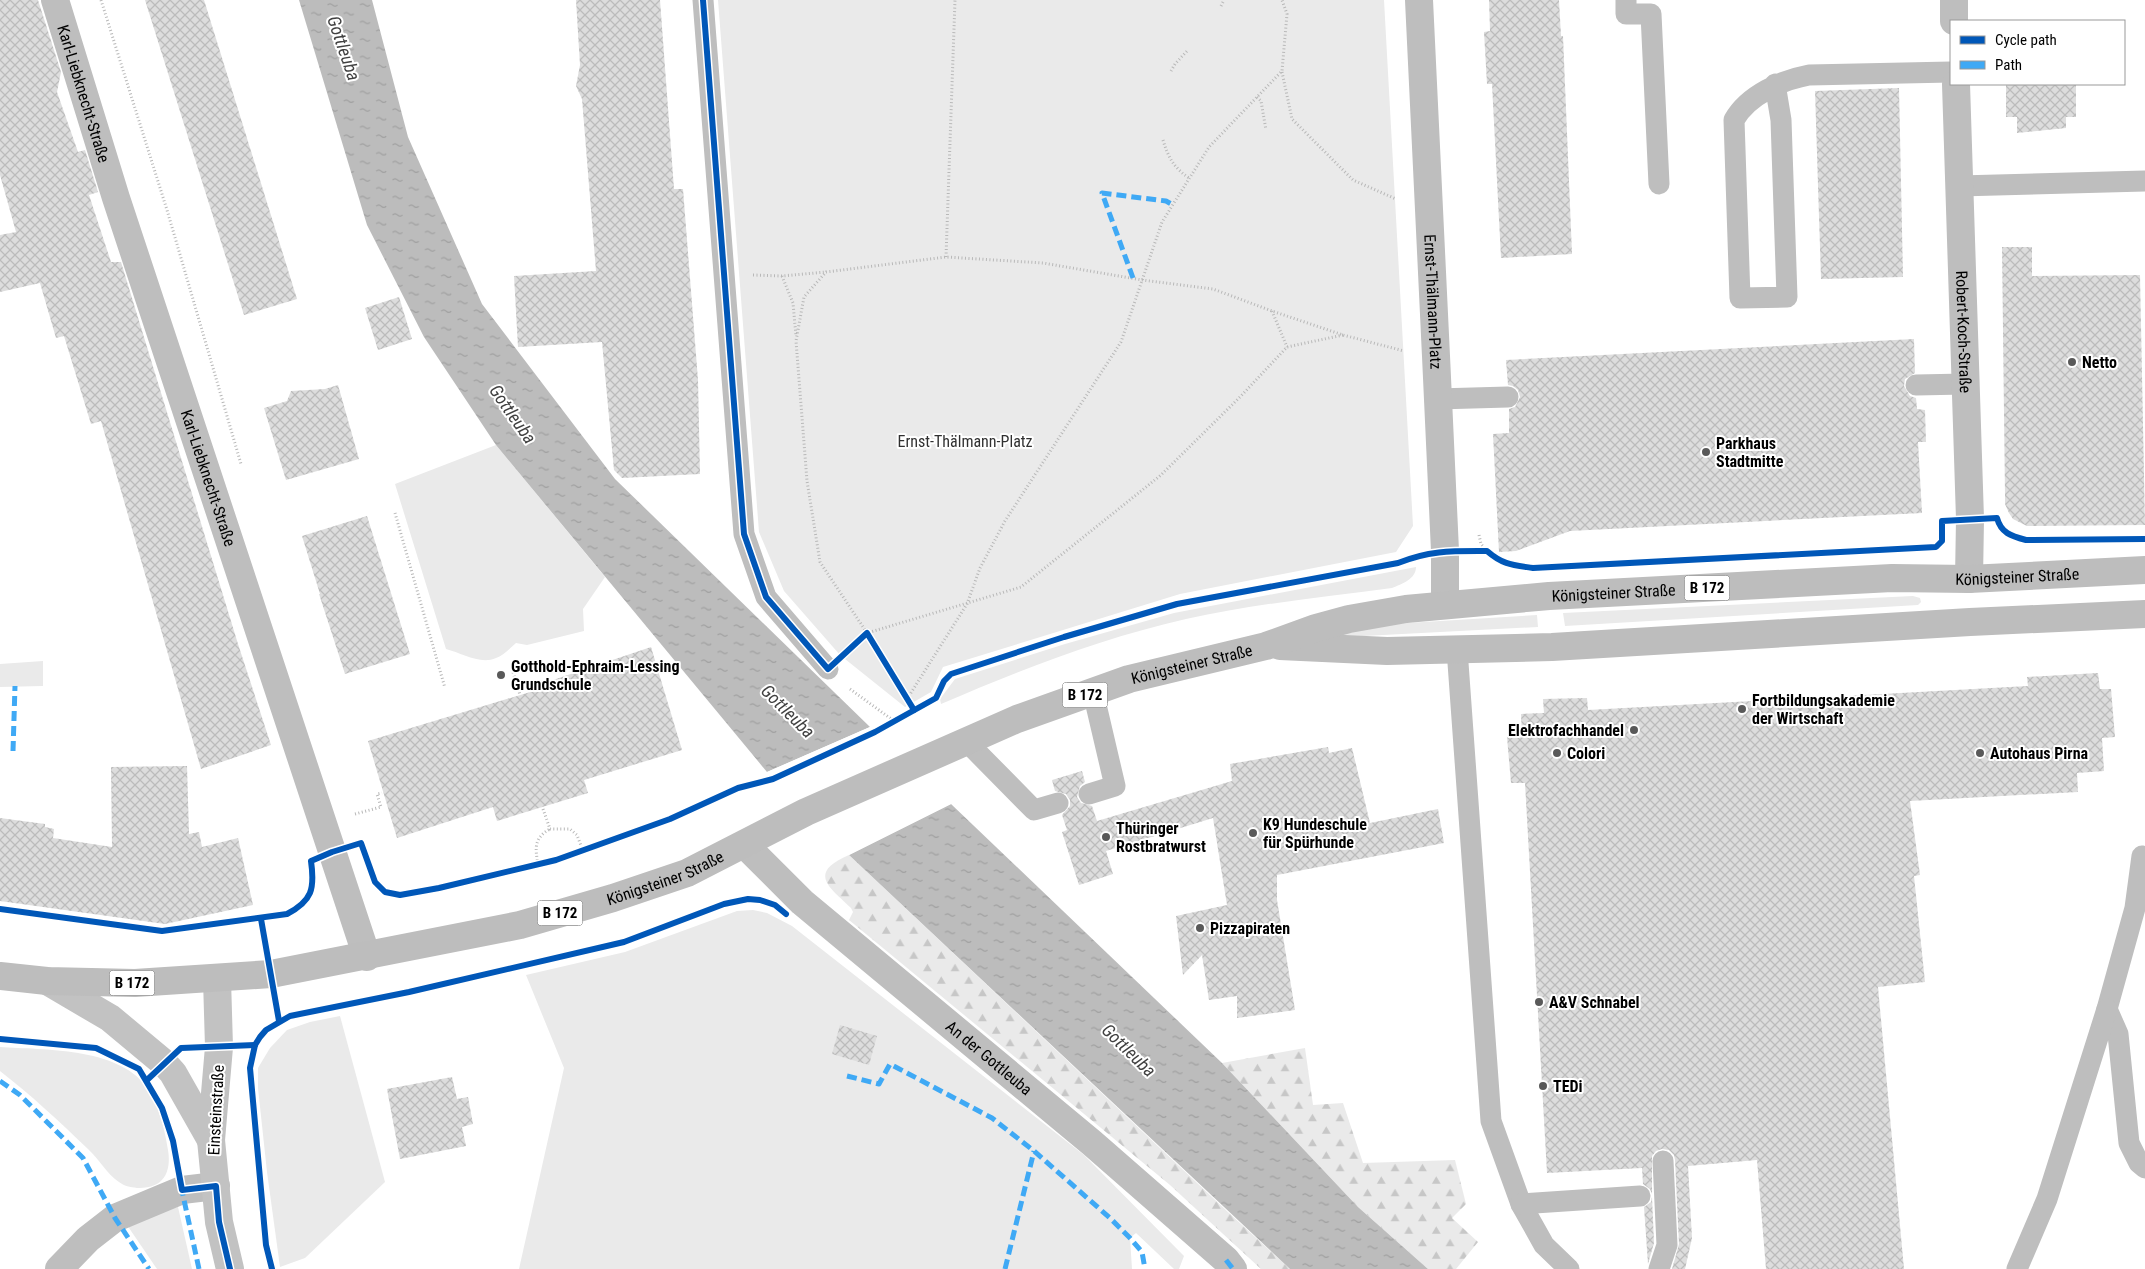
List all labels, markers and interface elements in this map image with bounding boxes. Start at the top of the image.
water label: Gottleuba [323,13,365,83]
legend [1950,20,2125,85]
street label: Karl-Liebknecht-Straße [54,23,114,165]
text: Cycle path [1995,31,2057,49]
text: Path [1995,56,2022,74]
street label: Ernst-Thälmann-Platz [1421,234,1446,370]
street label: Robert-Koch-Straße [1953,270,1975,393]
place label: Netto [2082,353,2117,372]
marker: Netto [2066,356,2078,368]
water label: Gottleuba [485,381,541,447]
street label: Karl-Liebknecht-Straße [177,407,240,549]
park label: Ernst-Thälmann-Platz [897,432,1033,451]
place label: Parkhaus Stadtmitte [1716,434,1784,471]
marker: Parkhaus Stadtmitte [1700,446,1712,458]
street label: Königsteiner Straße [1955,564,2080,589]
road number: B 172 [1684,576,1730,600]
street label: Königsteiner Straße [1551,580,1676,605]
street label: Königsteiner Straße [1129,640,1254,688]
place label: Gotthold-Ephraim-Lessing Grundschule [511,657,679,694]
marker: Gotthold-Ephraim-Lessing Grundschule [495,669,507,681]
water label: Gottleuba [757,680,819,742]
road number: B 172 [1062,682,1108,708]
place label: Fortbildungsakademie der Wirtschaft [1752,691,1895,728]
marker: Fortbildungsakademie der Wirtschaft [1736,703,1748,715]
place label: Elektrofachhandel [1508,721,1624,740]
marker: Elektrofachhandel [1628,724,1640,736]
place label: Colori [1567,744,1605,763]
place label: Autohaus Pirna [1990,744,2089,763]
marker: Colori [1551,747,1563,759]
marker: Autohaus Pirna [1974,747,1986,759]
place label: K9 Hundeschule für Spürhunde [1263,815,1367,852]
place label: Thüringer Rostbratwurst [1116,819,1206,856]
marker: K9 Hundeschule für Spürhunde [1247,827,1259,839]
marker: Thüringer Rostbratwurst [1100,831,1112,843]
street label: Königsteiner Straße [604,846,727,909]
road number: B 172 [538,900,582,926]
place label: Pizzapiraten [1210,919,1290,938]
marker: Pizzapiraten [1194,922,1206,934]
road number: B 172 [110,970,154,996]
place label: A&V Schnabel [1549,993,1640,1012]
marker: A&V Schnabel [1533,996,1545,1008]
street label: An der Gottleuba [942,1016,1036,1099]
water label: Gottleuba [1098,1019,1160,1081]
street label: Einsteinstraße [204,1064,228,1156]
place label: TEDi [1553,1077,1583,1096]
marker: TEDi [1537,1080,1549,1092]

